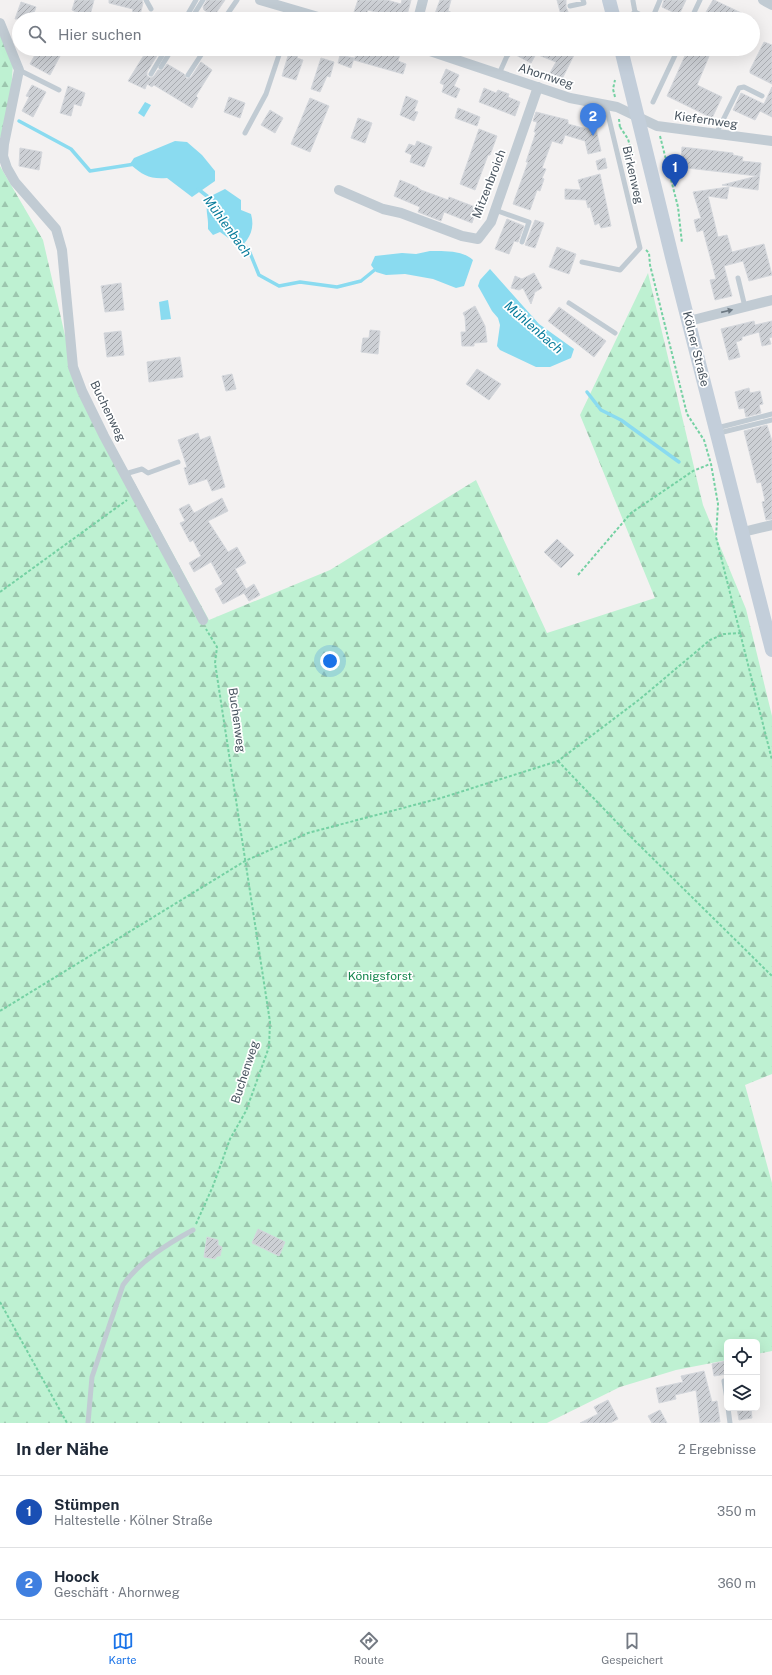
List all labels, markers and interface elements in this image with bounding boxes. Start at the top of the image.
search box [12,12,760,56]
icon: search [26,23,48,45]
text: Hier suchen [58,26,141,43]
street label: Ahornweg [517,61,575,91]
pin: 2 [580,103,606,136]
street label: Kiefernweg [673,109,739,131]
street label: Birkenweg [620,145,646,205]
street label: Mitzenbroich [469,148,509,220]
pin: 1 [662,154,688,187]
water label: Mühlenbach [200,193,255,260]
water label: Mühlenbach [502,298,566,357]
one-way arrow [721,308,733,314]
street label: Kölner Straße [680,310,712,388]
street label: Buchenweg [87,379,129,443]
your location [320,651,340,671]
street label: Buchenweg [226,687,248,753]
park label: Königsforst [348,969,413,983]
street label: Buchenweg [228,1039,262,1105]
map controls [724,1339,760,1411]
button: locate [724,1339,760,1375]
button: layers [724,1375,760,1411]
text: In der Nähe [16,1439,109,1459]
text: 2 Ergebnisse [678,1442,756,1457]
text: Stümpen [54,1496,119,1513]
text: 1 [26,1504,32,1519]
text: 350 m [717,1504,756,1519]
text: Haltestelle · Kölner Straße [54,1513,213,1528]
text: Hoock [54,1568,99,1585]
text: 2 [25,1576,33,1591]
text: 360 m [718,1576,756,1591]
text: Geschäft · Ahornweg [54,1585,180,1600]
tab: Karte [109,1630,137,1666]
tab: Route [354,1630,384,1666]
tab: Gespeichert [601,1630,663,1666]

